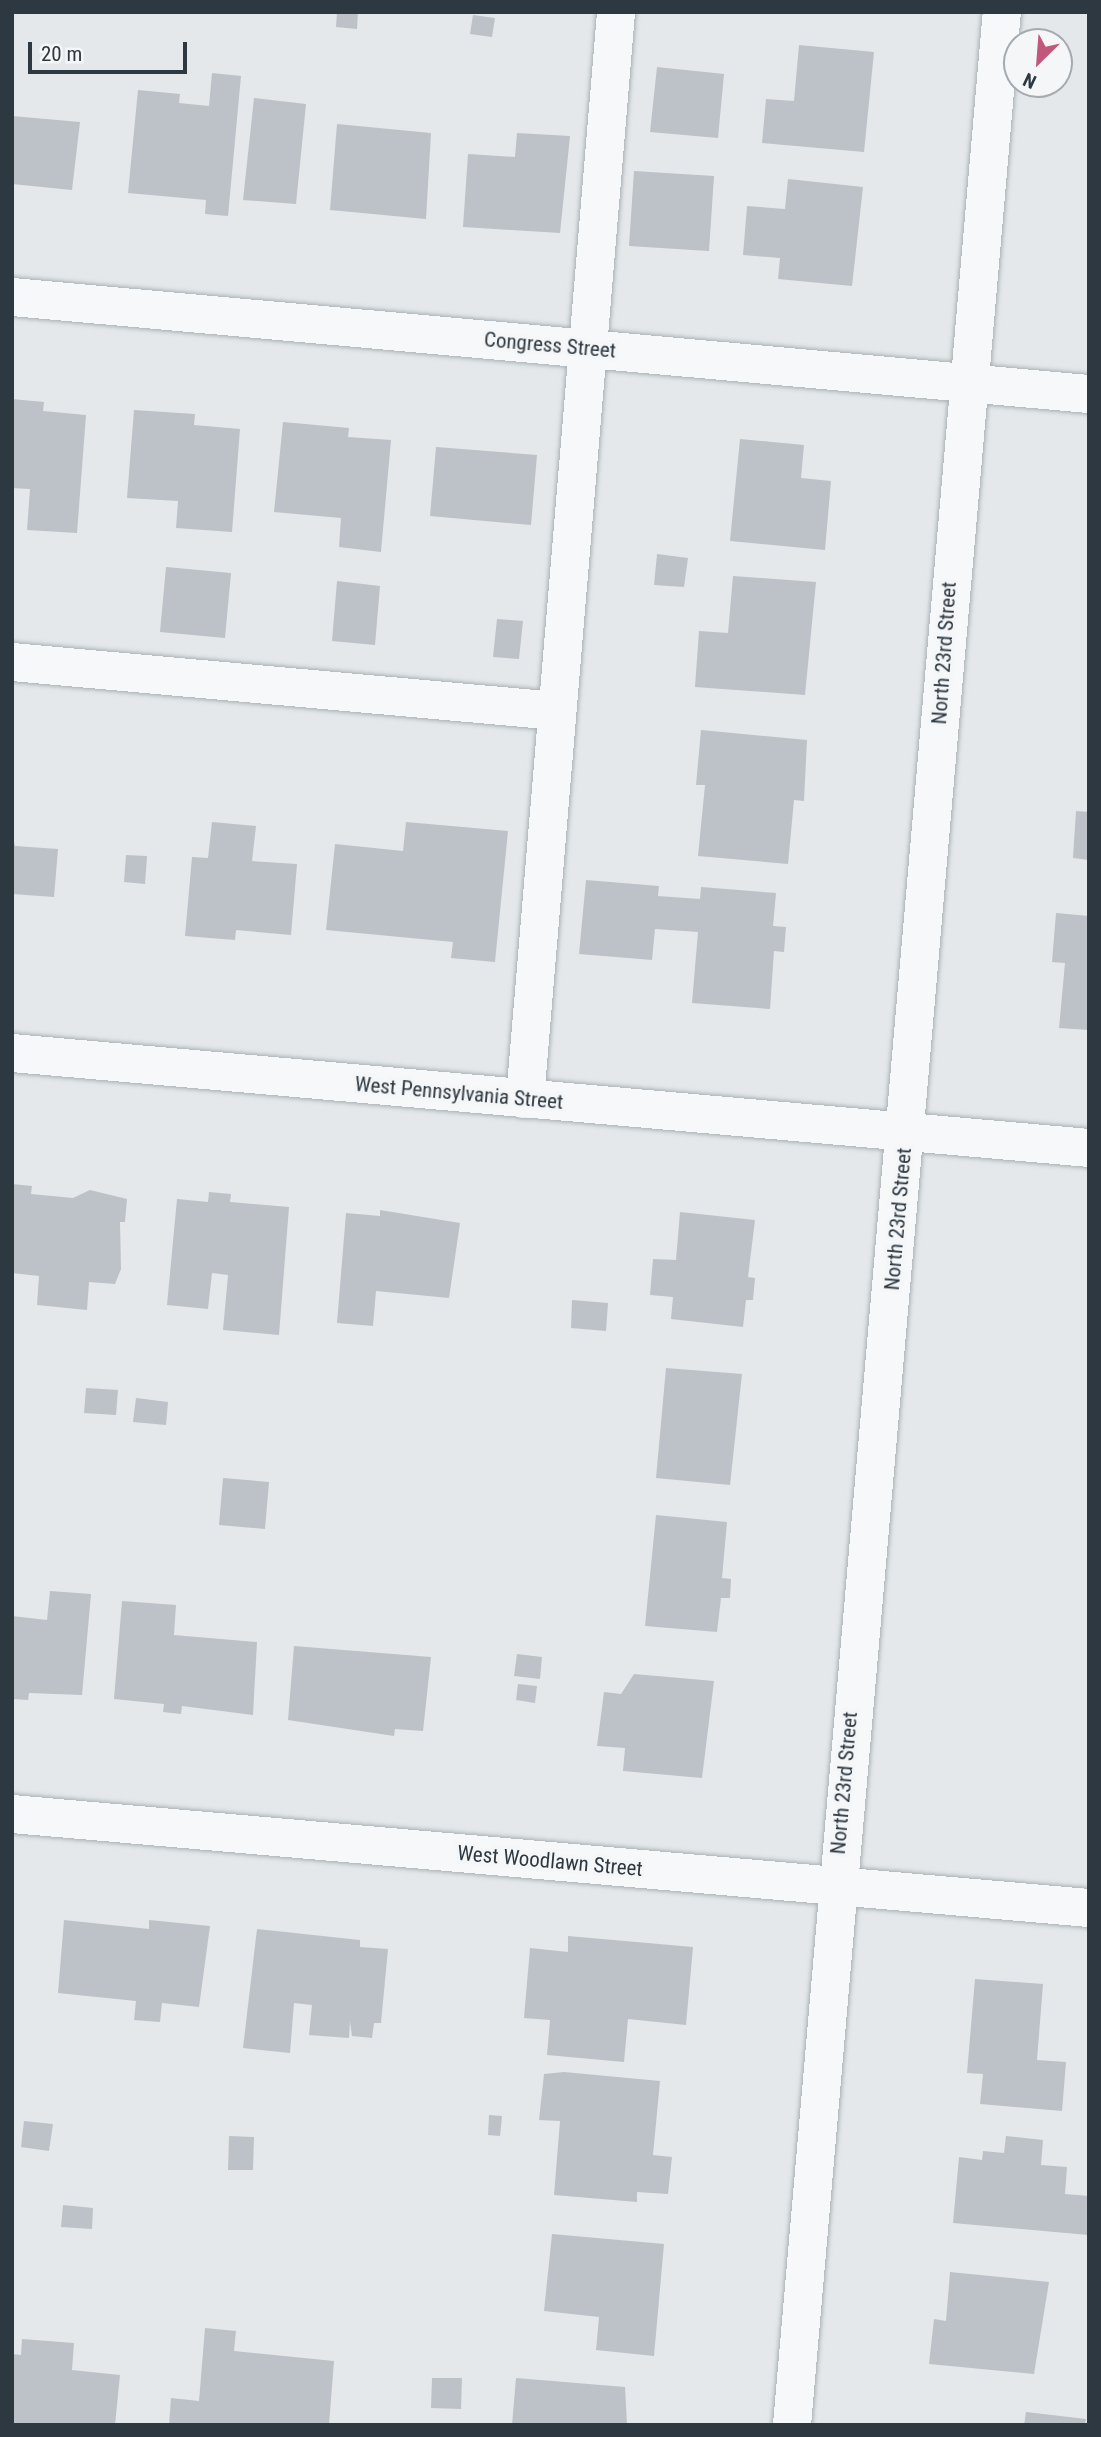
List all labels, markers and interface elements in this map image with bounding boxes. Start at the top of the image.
scale bar [32,28,191,72]
north arrow [1003,28,1073,98]
text: 20 m [41,42,82,66]
text: N [1020,68,1040,94]
street label: Congress Street [483,327,617,363]
street label: North 23rd Street [926,581,962,725]
street label: West Pennsylvania Street [354,1071,564,1115]
street label: North 23rd Street [879,1147,917,1291]
street label: North 23rd Street [825,1711,863,1855]
street label: West Woodlawn Street [456,1840,644,1882]

